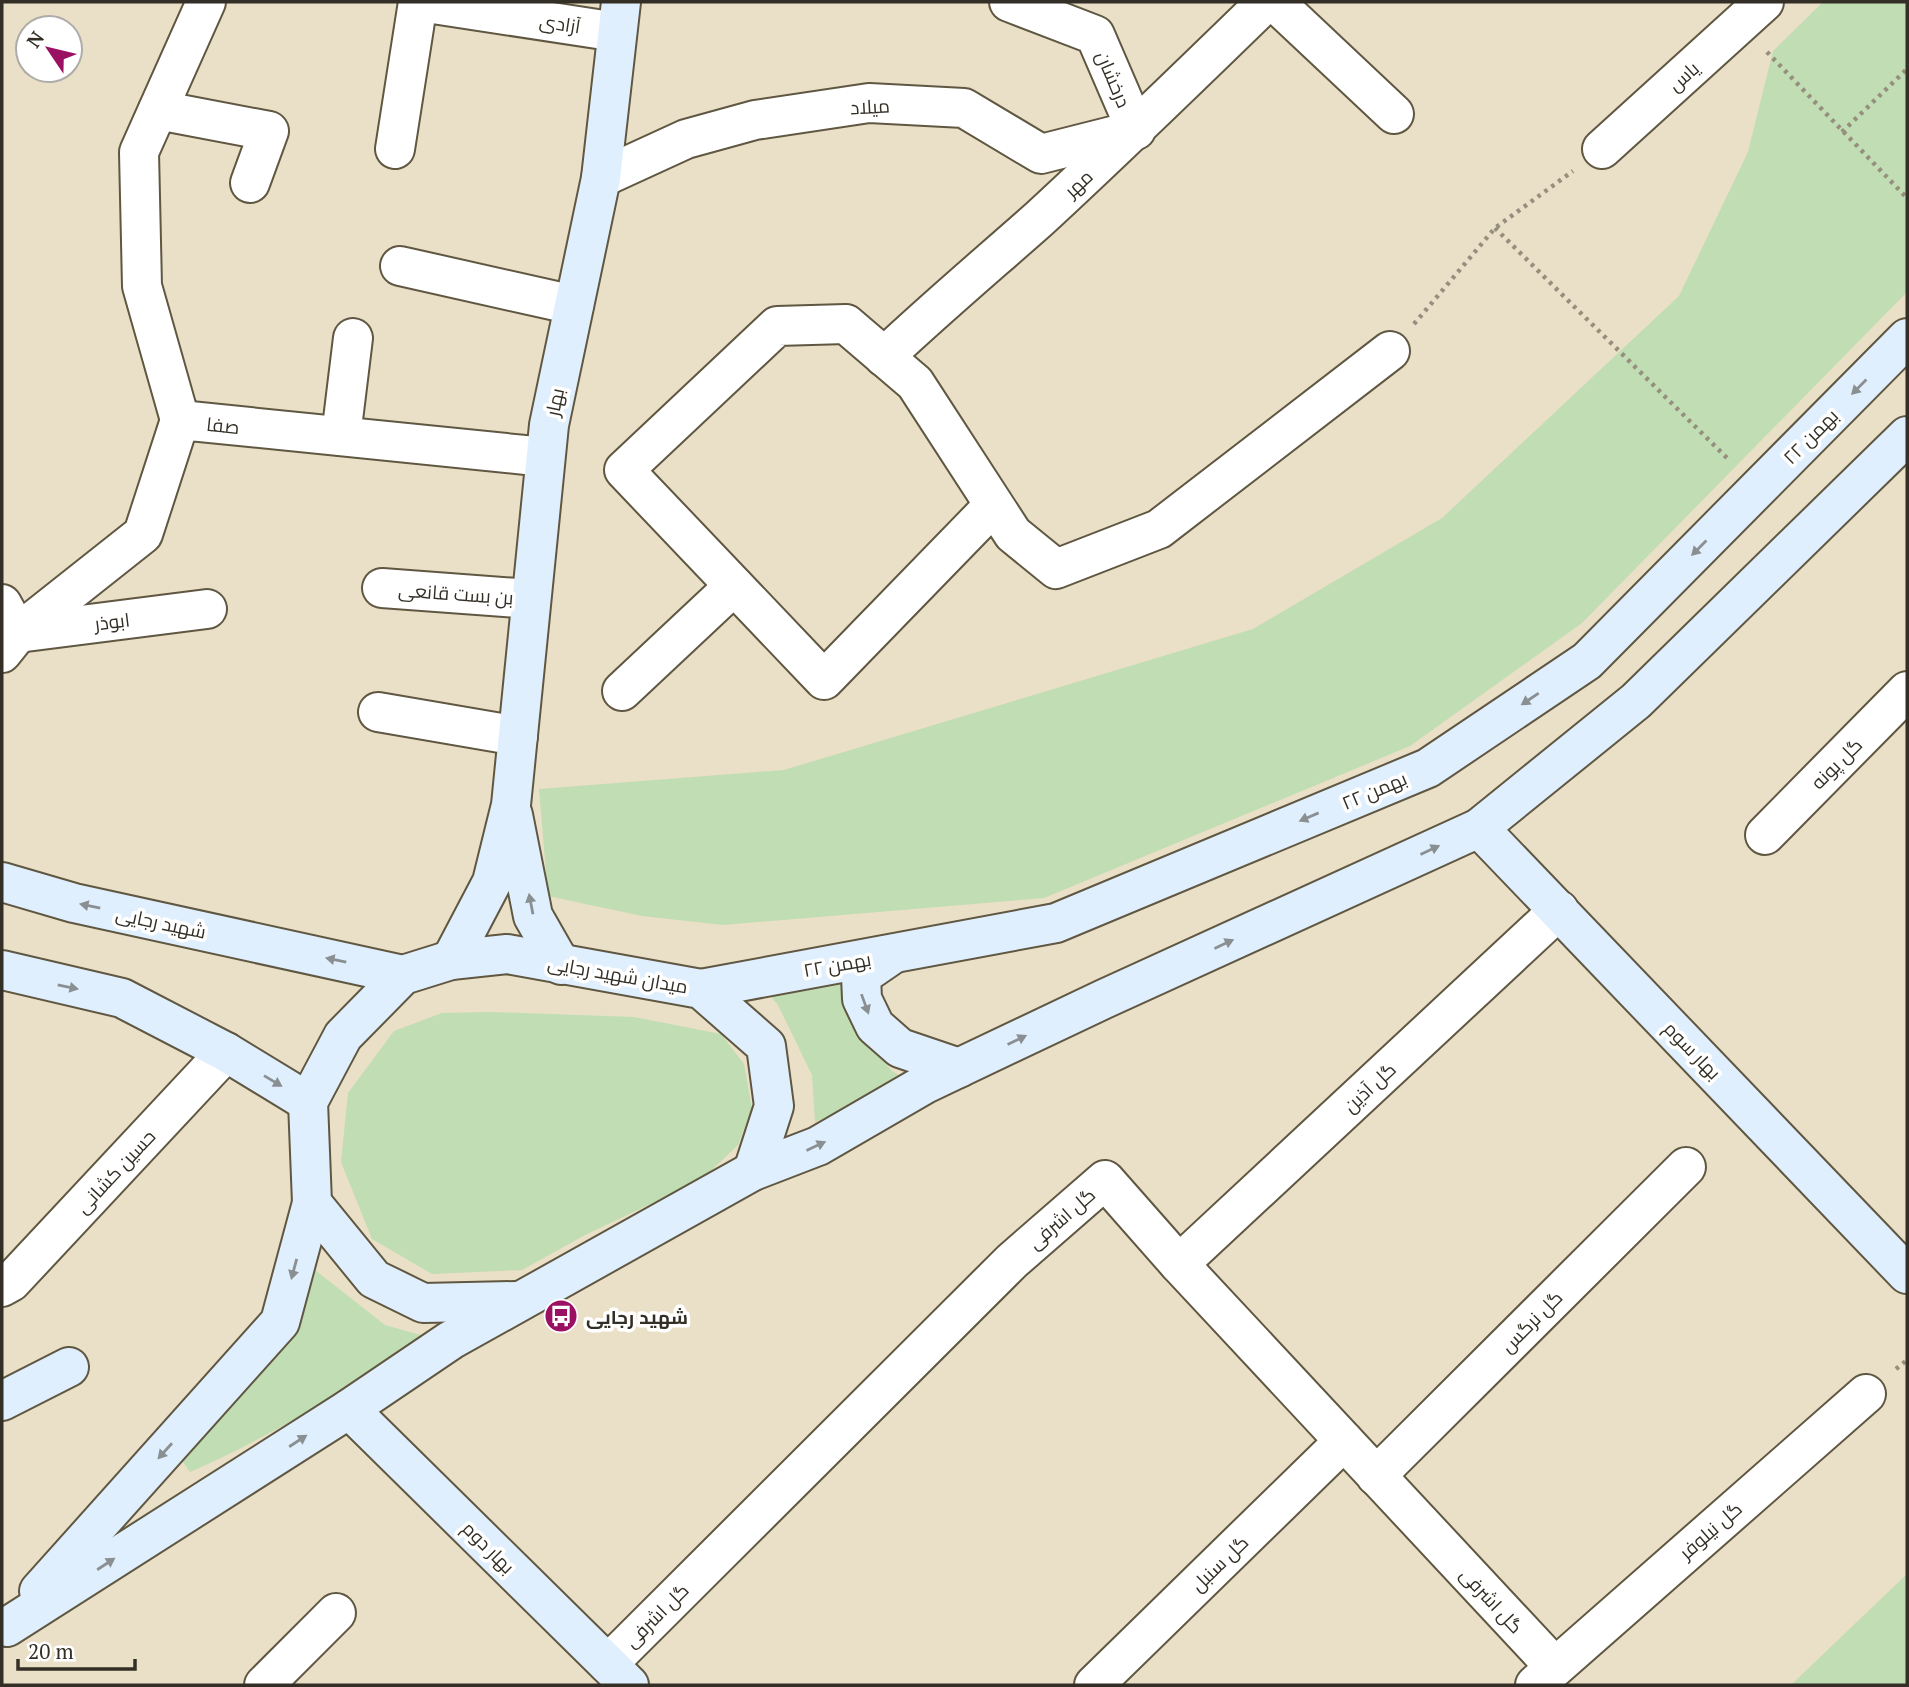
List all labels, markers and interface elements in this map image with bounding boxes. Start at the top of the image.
street label: آزادی [538,7,582,39]
north arrow [14,14,84,84]
text: N [20,25,49,52]
street label: درخشان [1091,47,1137,111]
street label: یاس [1662,55,1704,97]
street label: میلاد [850,92,890,120]
street label: مهر [1058,163,1098,203]
one-way arrow [1851,378,1868,395]
street label: بهار [539,386,569,419]
street label: ۲۲ بهمن [1777,403,1843,469]
street label: صفا [205,411,241,439]
one-way arrow [1691,540,1708,556]
street label: بن بست قانعی [397,576,515,610]
street label: ابوذر [92,606,131,636]
one-way arrow [1521,692,1539,706]
street label: گل پونه [1805,732,1868,795]
street label: ۲۲ بهمن [1338,765,1410,815]
one-way arrow [1298,812,1319,823]
one-way arrow [1420,844,1441,855]
one-way arrow [525,893,536,915]
one-way arrow [79,900,101,911]
street label: شهید رجایی [114,900,208,944]
one-way arrow [1213,938,1234,949]
street label: ۲۲ بهمن [801,946,873,982]
street label: میدان شهید رجایی [546,949,690,999]
one-way arrow [325,954,347,965]
one-way arrow [57,981,79,992]
one-way arrow [860,994,871,1015]
street label: بهار سوم [1658,1016,1727,1086]
one-way arrow [1007,1035,1027,1046]
street label: گل آذین [1337,1056,1401,1118]
one-way arrow [263,1074,283,1087]
street label: حسین کشانی [70,1124,160,1218]
one-way arrow [806,1140,826,1152]
street label: گل اشرفی [1022,1182,1100,1254]
one-way arrow [289,1259,299,1280]
street label: گل نرگس [1495,1285,1567,1357]
bus stop icon: شهید رجایی [542,1297,580,1335]
place label: شهید رجایی [586,1304,688,1329]
one-way arrow [288,1435,307,1448]
one-way arrow [157,1442,173,1460]
street label: گل نیلوفر [1673,1496,1747,1565]
street label: بهار دوم [456,1515,521,1580]
street label: گل سنبل [1185,1529,1253,1597]
one-way arrow [96,1557,115,1570]
street label: گل اشرفی [1455,1562,1529,1638]
street label: گل اشرفی [618,1577,694,1653]
scale bar [18,1628,135,1672]
text: 20 m [28,1637,74,1665]

